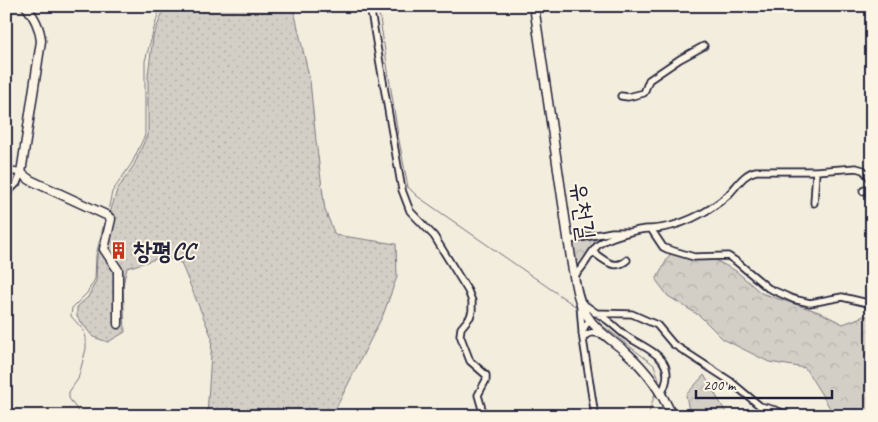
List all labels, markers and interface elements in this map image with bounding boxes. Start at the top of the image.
street label: 유천길 [564,180,602,242]
place label: 창평CC [133,236,198,266]
building icon: 창평CC [109,241,129,261]
scale bar [696,367,832,399]
text: 200 m [703,376,737,395]

